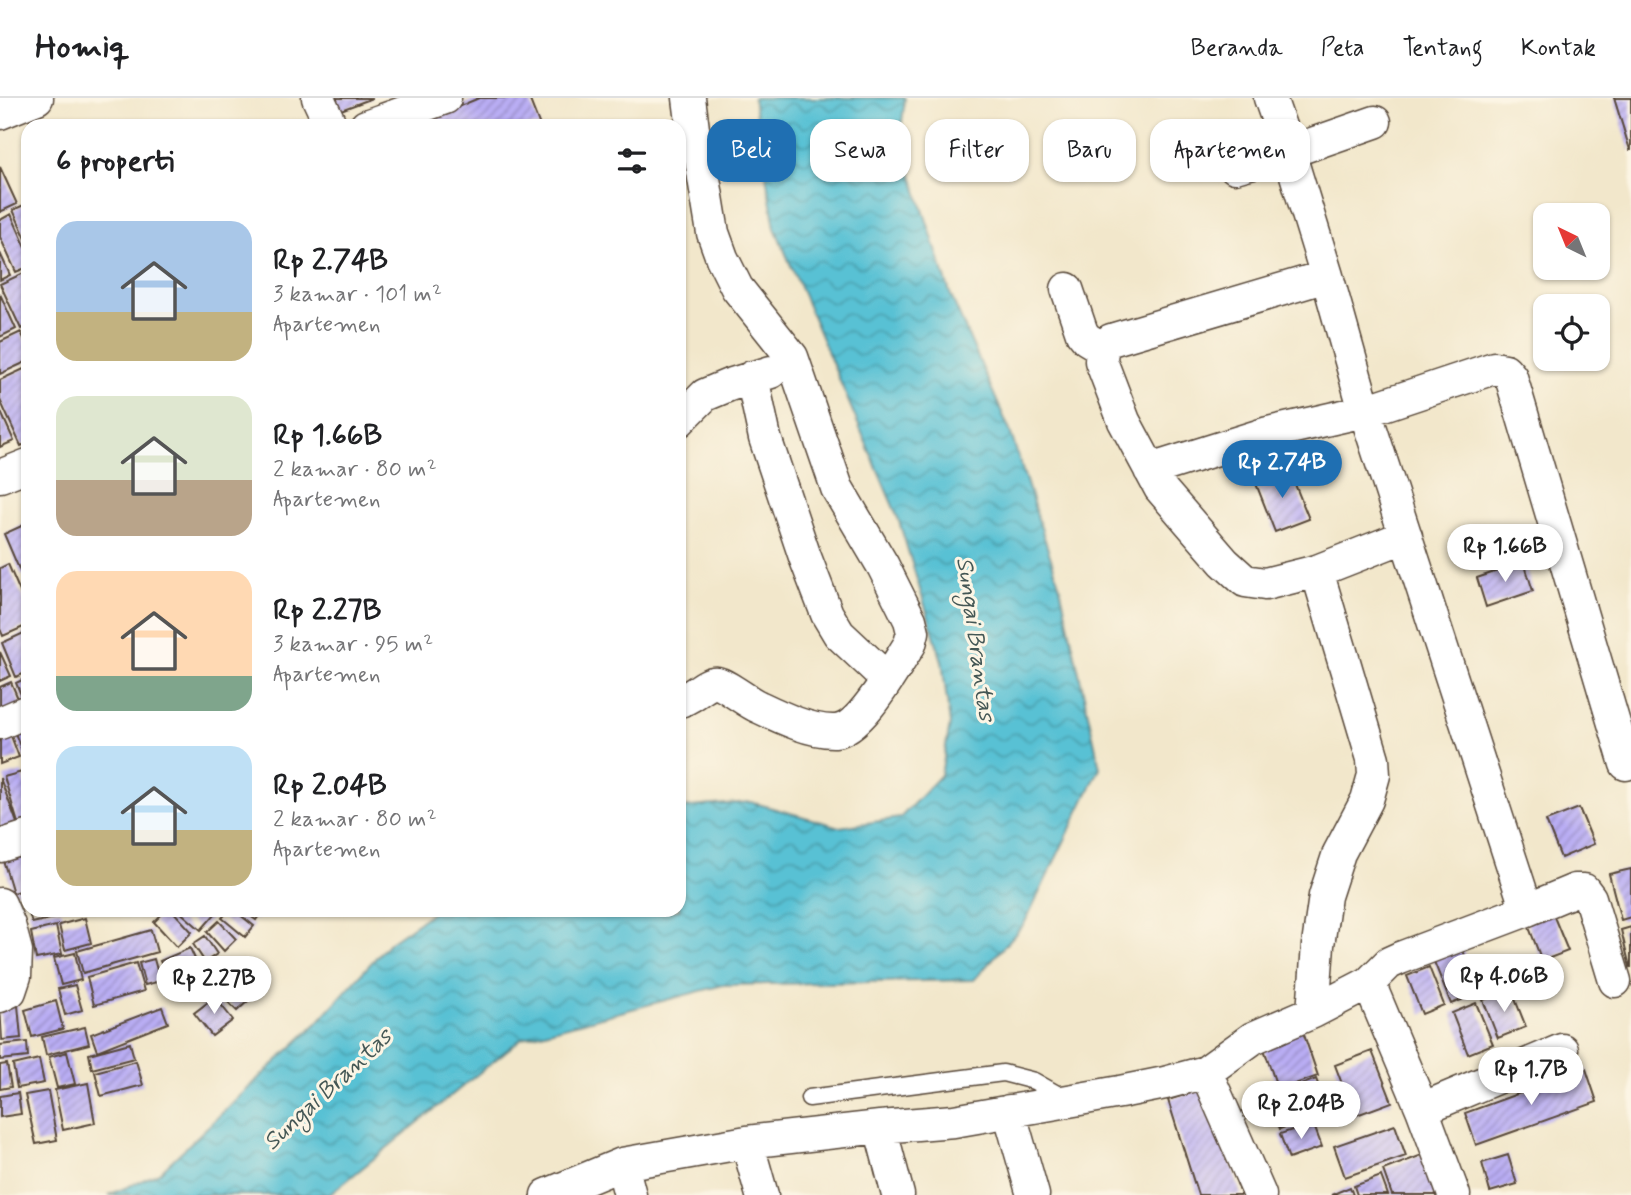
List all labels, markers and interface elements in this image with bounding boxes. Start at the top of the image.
text: Homiq [35,26,130,70]
text: Beranda [1191,33,1283,64]
text: Peta [1321,33,1364,64]
text: Tentang [1402,33,1483,64]
text: Kontak [1521,33,1596,64]
chip: Beli [707,119,796,182]
chip: Sewa [810,119,911,182]
chip: Filter [925,119,1029,182]
chip: Baru [1043,119,1136,182]
chip: Apartemen [1150,119,1310,182]
text: 6 properti [56,142,174,181]
icon: filters [613,142,651,180]
north arrow [1533,203,1610,280]
map controls [1533,203,1610,371]
text: Rp 2.74B [273,241,388,280]
icon: home [112,249,196,333]
text: 3 kamar · 101 m² [273,280,442,310]
button: locate [1533,294,1610,371]
text: Apartemen [273,310,381,340]
text: Rp 1.66B [273,416,382,455]
icon: home [112,424,196,508]
pin: Rp 2.74B [1210,440,1354,500]
text: Rp 2.74B [1238,448,1326,478]
text: 2 kamar · 80 m² [273,455,437,485]
text: Apartemen [273,485,381,515]
pin: Rp 1.66B [1433,524,1577,584]
text: Rp 1.66B [1463,532,1547,562]
water label: Sungai Brantas [946,555,1002,725]
text: Rp 2.27B [273,591,381,630]
icon: home [112,599,196,683]
text: 3 kamar · 95 m² [273,630,433,660]
text: Apartemen [273,660,381,690]
text: Rp 2.04B [273,766,387,805]
icon: home [112,774,196,858]
text: 2 kamar · 80 m² [273,805,437,835]
text: Apartemen [273,835,381,865]
pin: Rp 4.06B [1432,954,1576,1014]
pin: Rp 2.27B [142,956,286,1016]
text: Rp 4.06B [1460,962,1548,992]
text: Rp 2.27B [172,964,256,994]
water label: Sungai Brantas [257,1021,402,1159]
pin: Rp 1.7B [1466,1048,1596,1107]
text: Rp 1.7B [1494,1055,1568,1085]
pin: Rp 2.04B [1229,1082,1373,1141]
text: Rp 2.04B [1257,1089,1345,1119]

